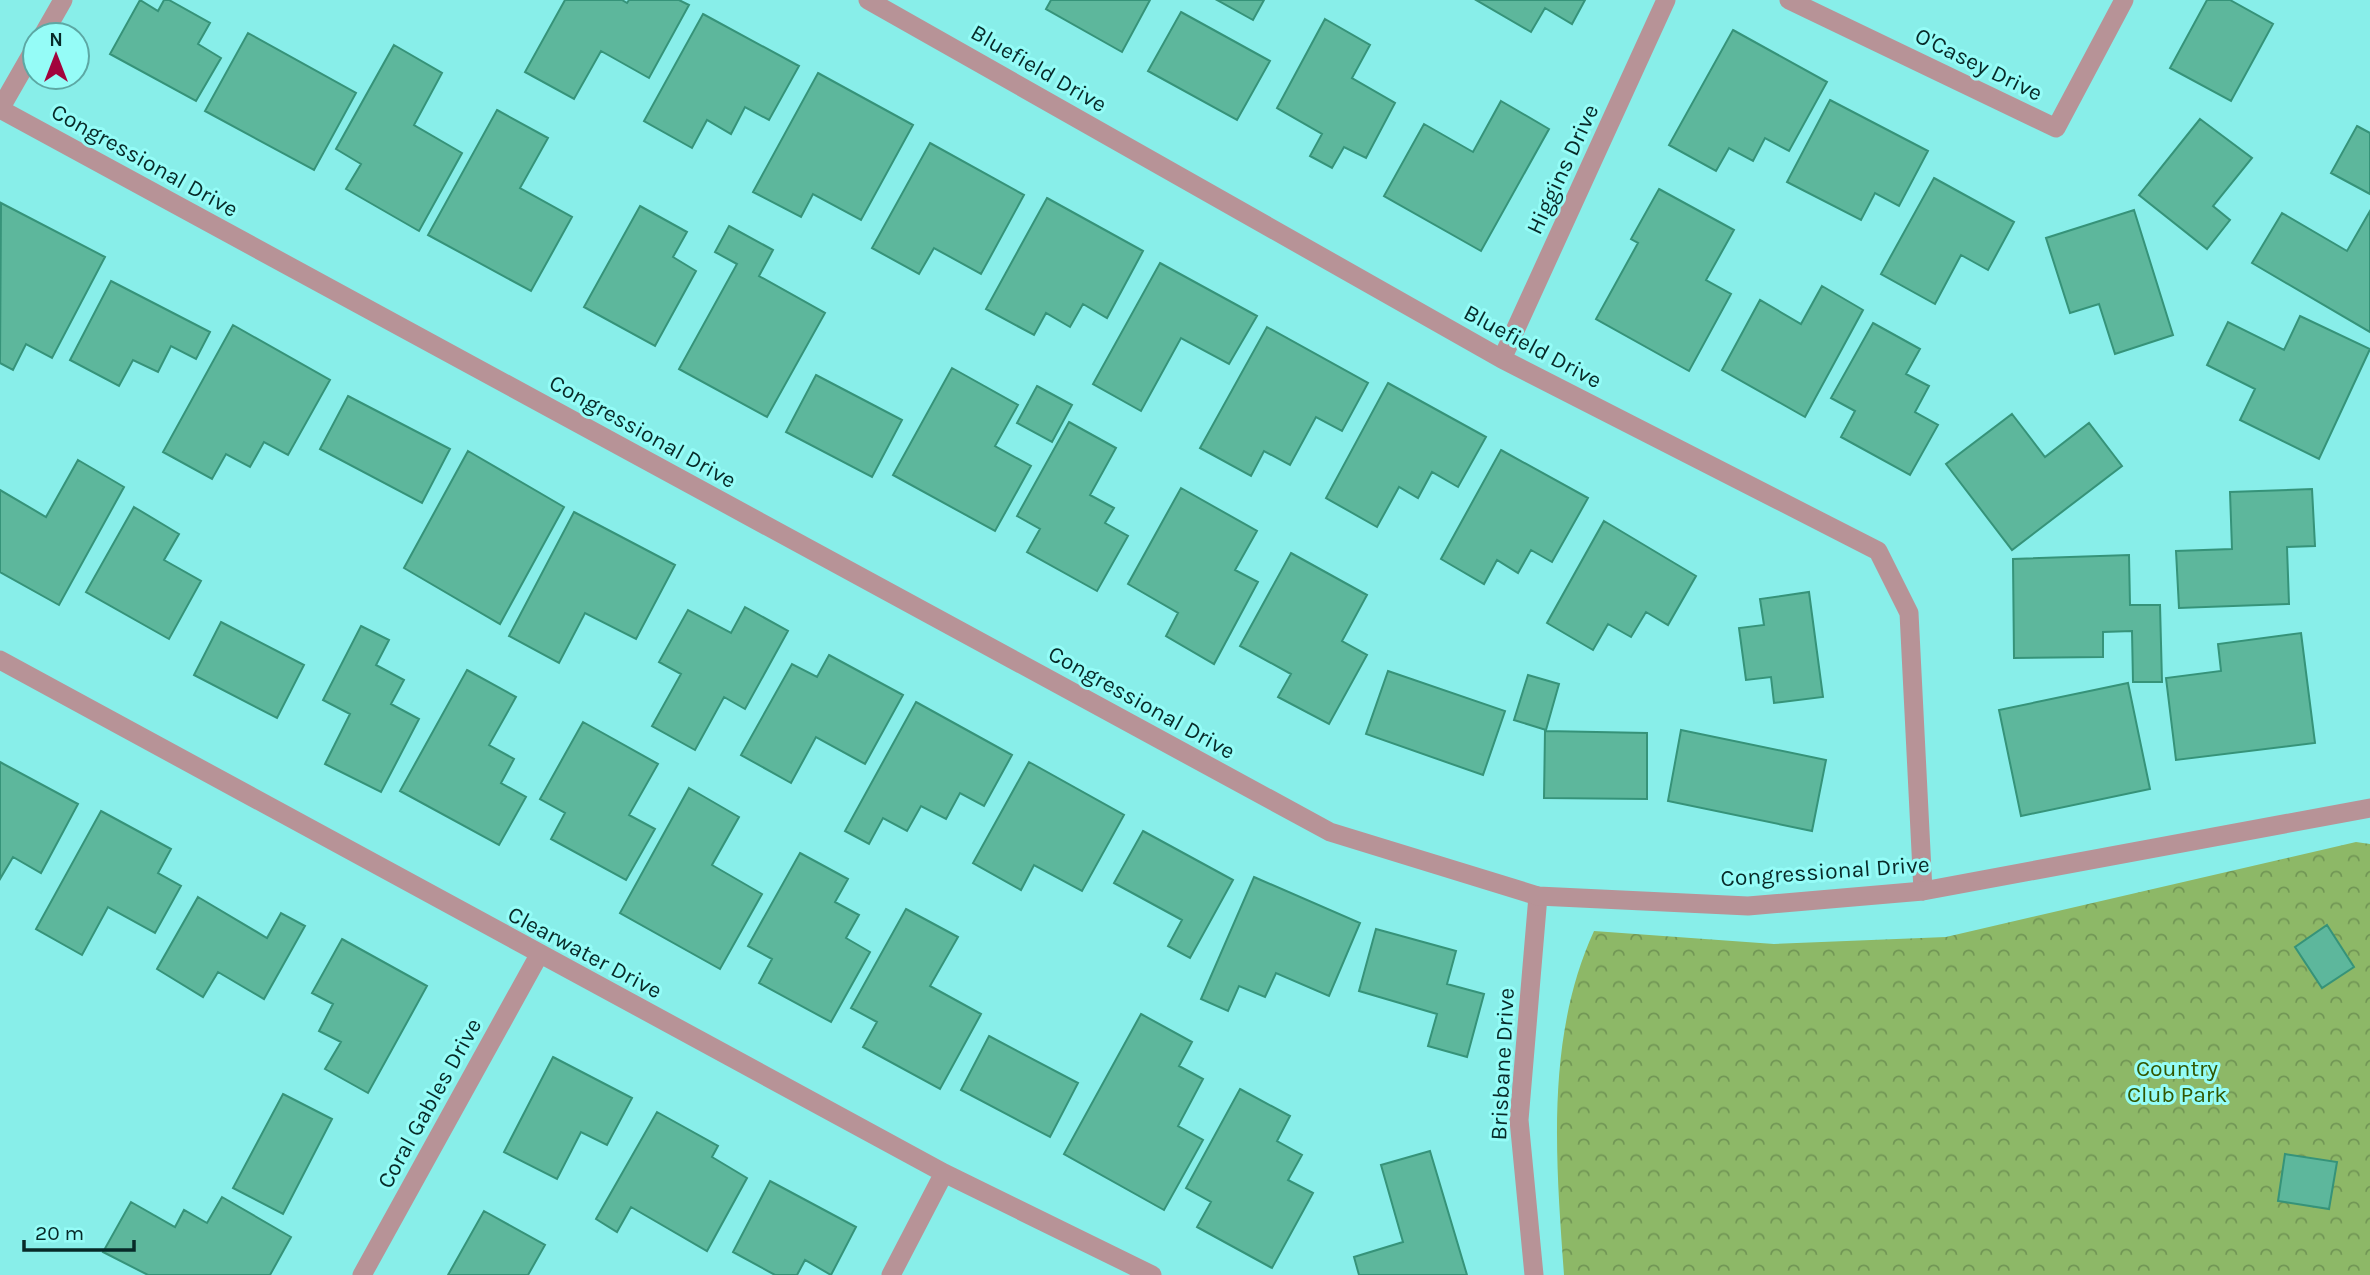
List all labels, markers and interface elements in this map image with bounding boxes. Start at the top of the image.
street label: Bluefield Drive [966,19,1111,118]
north arrow [21,21,91,91]
street label: O'Casey Drive [1911,22,2047,107]
text: N [49,29,63,51]
street label: Congressional Drive [47,98,243,223]
street label: Higgins Drive [1521,100,1604,238]
street label: Bluefield Drive [1459,299,1606,394]
street label: Congressional Drive [545,369,741,494]
street label: Congressional Drive [1044,640,1240,765]
street label: Congressional Drive [1720,851,1930,892]
street label: Clearwater Drive [503,900,666,1004]
street label: Brisbane Drive [1485,987,1520,1141]
street label: Coral Gables Drive [372,1014,487,1193]
park label: Country Club Park [2127,1055,2227,1108]
scale bar [24,1208,135,1252]
text: 20 m [35,1221,84,1245]

